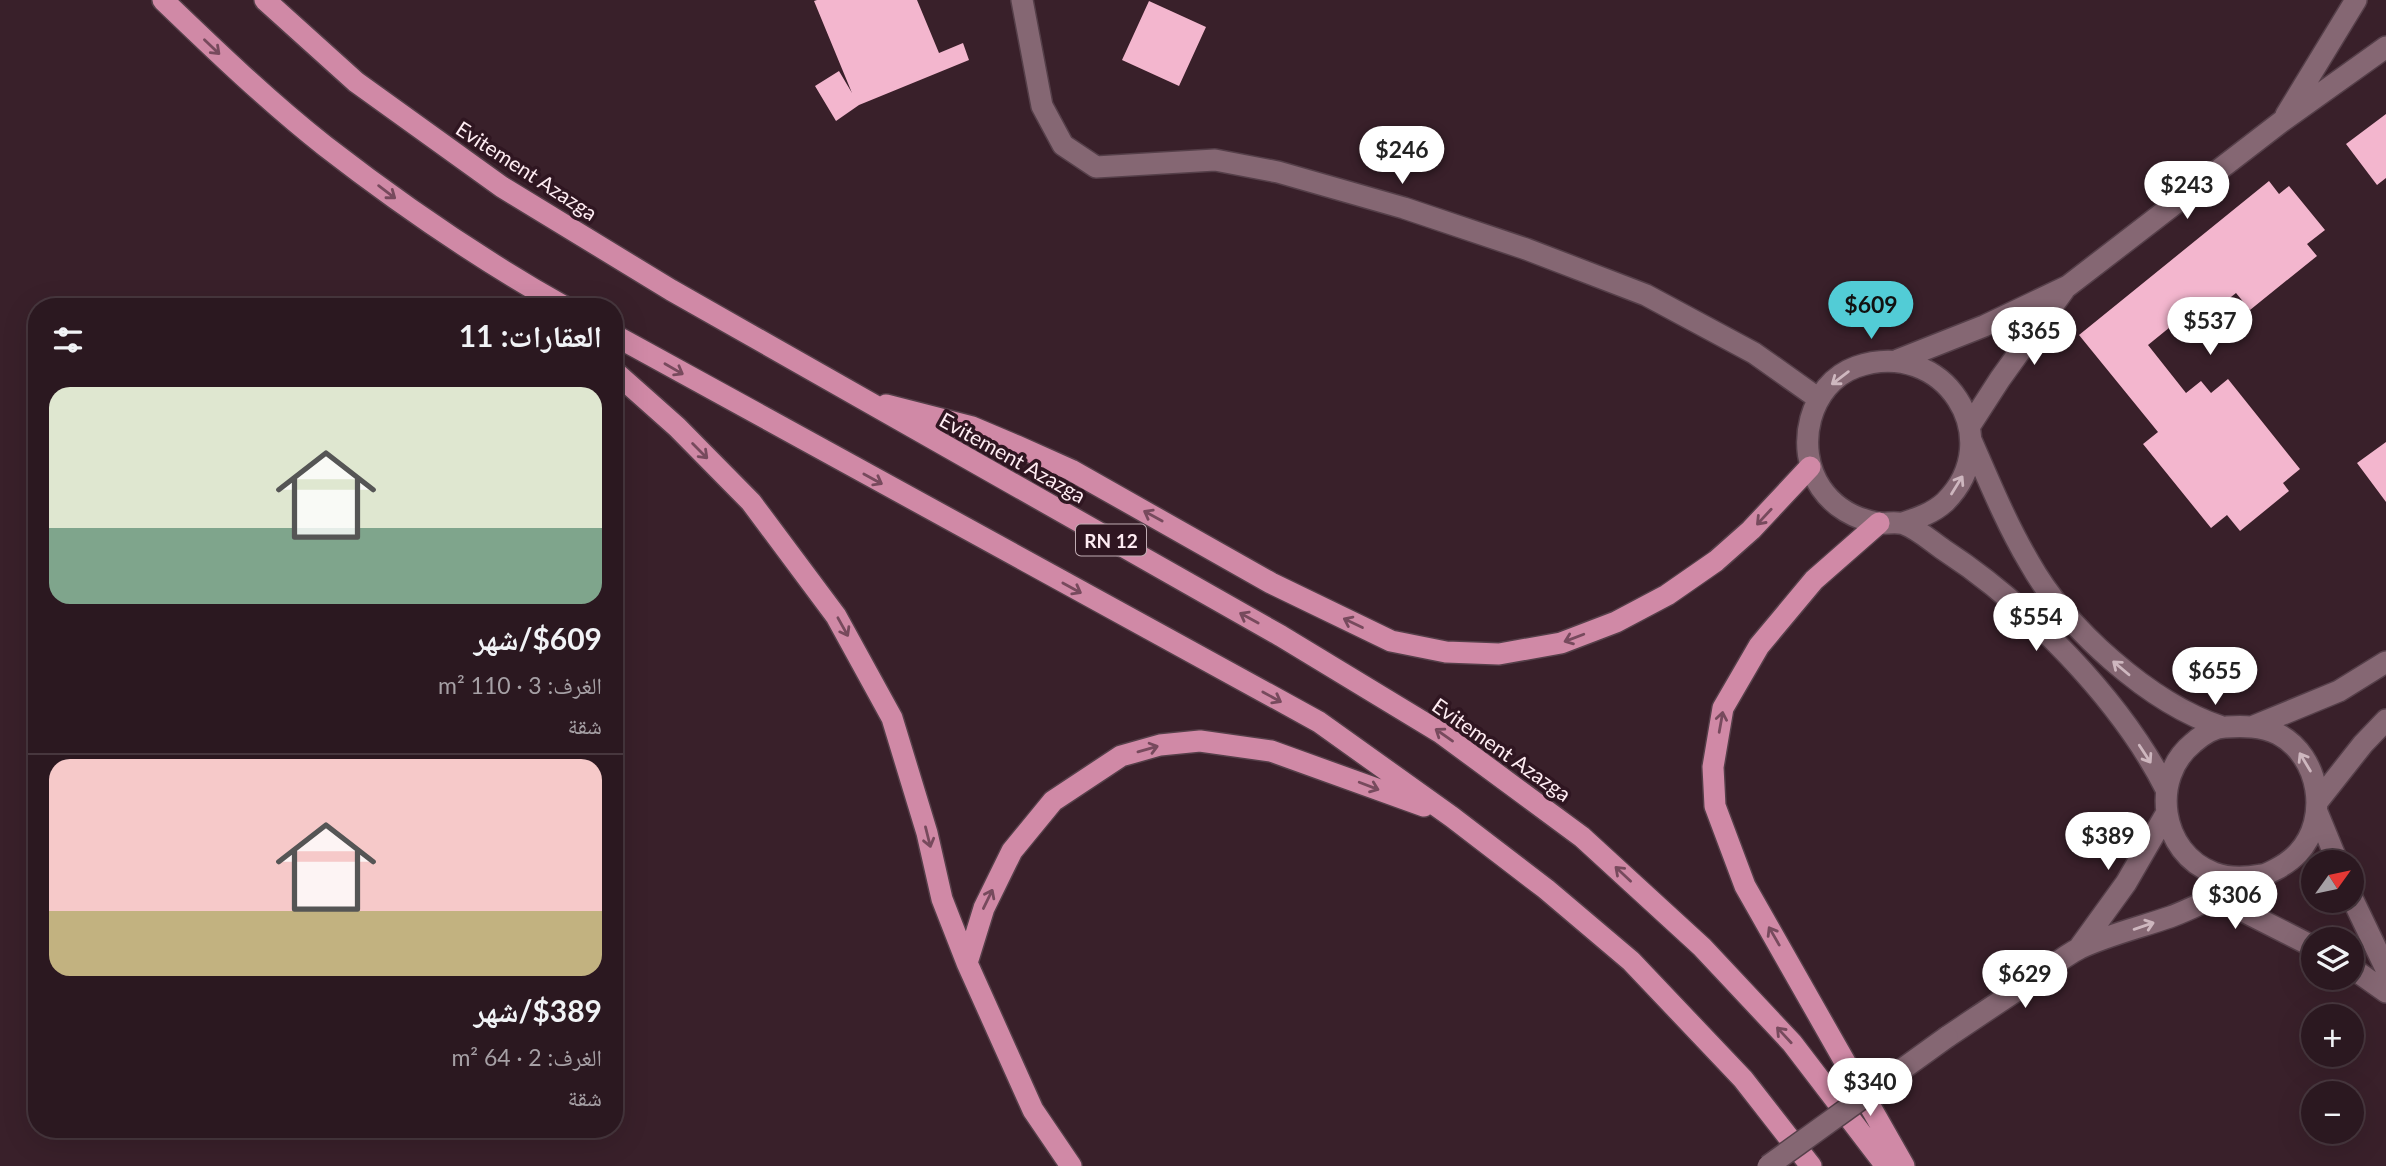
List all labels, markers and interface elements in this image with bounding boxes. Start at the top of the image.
one-way arrow [203,39,220,56]
street label: Evitement Azazga [452,115,602,225]
pin: $246 [1361,127,1443,186]
text: $246 [1375,135,1429,163]
pin: $243 [2146,162,2228,221]
text: $243 [2160,170,2214,198]
one-way arrow [377,185,396,200]
pin: $609 [1830,282,1912,341]
text: $609 [1844,290,1898,318]
pin: $537 [2169,298,2251,357]
text: $537 [2183,306,2237,334]
pin: $365 [1993,308,2075,367]
text: $365 [2007,316,2061,344]
text: العقارات: 11 [459,317,602,353]
icon: filters [49,321,87,359]
one-way arrow [663,362,683,376]
one-way arrow [1831,370,1850,385]
street label: Evitement Azazga [936,407,1090,507]
icon: home [263,432,389,558]
one-way arrow [692,442,709,459]
one-way arrow [862,473,883,486]
one-way arrow [1949,476,1964,495]
one-way arrow [1755,508,1772,525]
one-way arrow [1143,509,1163,523]
road number: RN 12 [1076,524,1146,555]
one-way arrow [1062,581,1082,595]
pin: $554 [1995,594,2077,653]
text: $554 [2009,602,2063,630]
one-way arrow [1239,611,1259,625]
one-way arrow [1343,615,1364,629]
one-way arrow [836,617,850,637]
text: $609/شهر [474,620,602,656]
one-way arrow [1563,633,1585,645]
pin: $655 [2174,648,2256,707]
text: $655 [2188,656,2242,684]
one-way arrow [2113,660,2131,676]
text: الغرف: 3 · 110 m² [438,671,602,699]
one-way arrow [1261,691,1282,704]
street label: Evitement Azazga [1428,692,1576,806]
text: شقة [568,711,602,739]
one-way arrow [1715,711,1728,734]
one-way arrow [1435,728,1454,742]
one-way arrow [1137,741,1159,754]
one-way arrow [2138,744,2152,763]
one-way arrow [2298,752,2312,772]
one-way arrow [1357,780,1379,793]
icon: home [263,804,389,930]
pin: $389 [2067,812,2149,872]
text: $389 [2081,821,2135,849]
one-way arrow [922,825,935,848]
north arrow [2301,850,2364,914]
map controls [2301,850,2364,1144]
one-way arrow [1615,866,1632,883]
pin: $306 [2194,872,2276,931]
text: $306 [2208,880,2262,908]
one-way arrow [982,889,996,910]
one-way arrow [2132,919,2154,931]
one-way arrow [1767,926,1780,947]
button: layers [2301,927,2364,990]
pin: $629 [1984,950,2066,1010]
text: $629 [1998,959,2052,987]
text: $389/شهر [474,992,602,1028]
button: + [2301,1004,2364,1067]
one-way arrow [1776,1026,1792,1044]
text: الغرف: 2 · 64 m² [451,1043,602,1071]
pin: $340 [1829,1058,1911,1118]
text: $340 [1843,1067,1897,1095]
button: − [2301,1081,2364,1144]
text: شقة [568,1083,602,1111]

